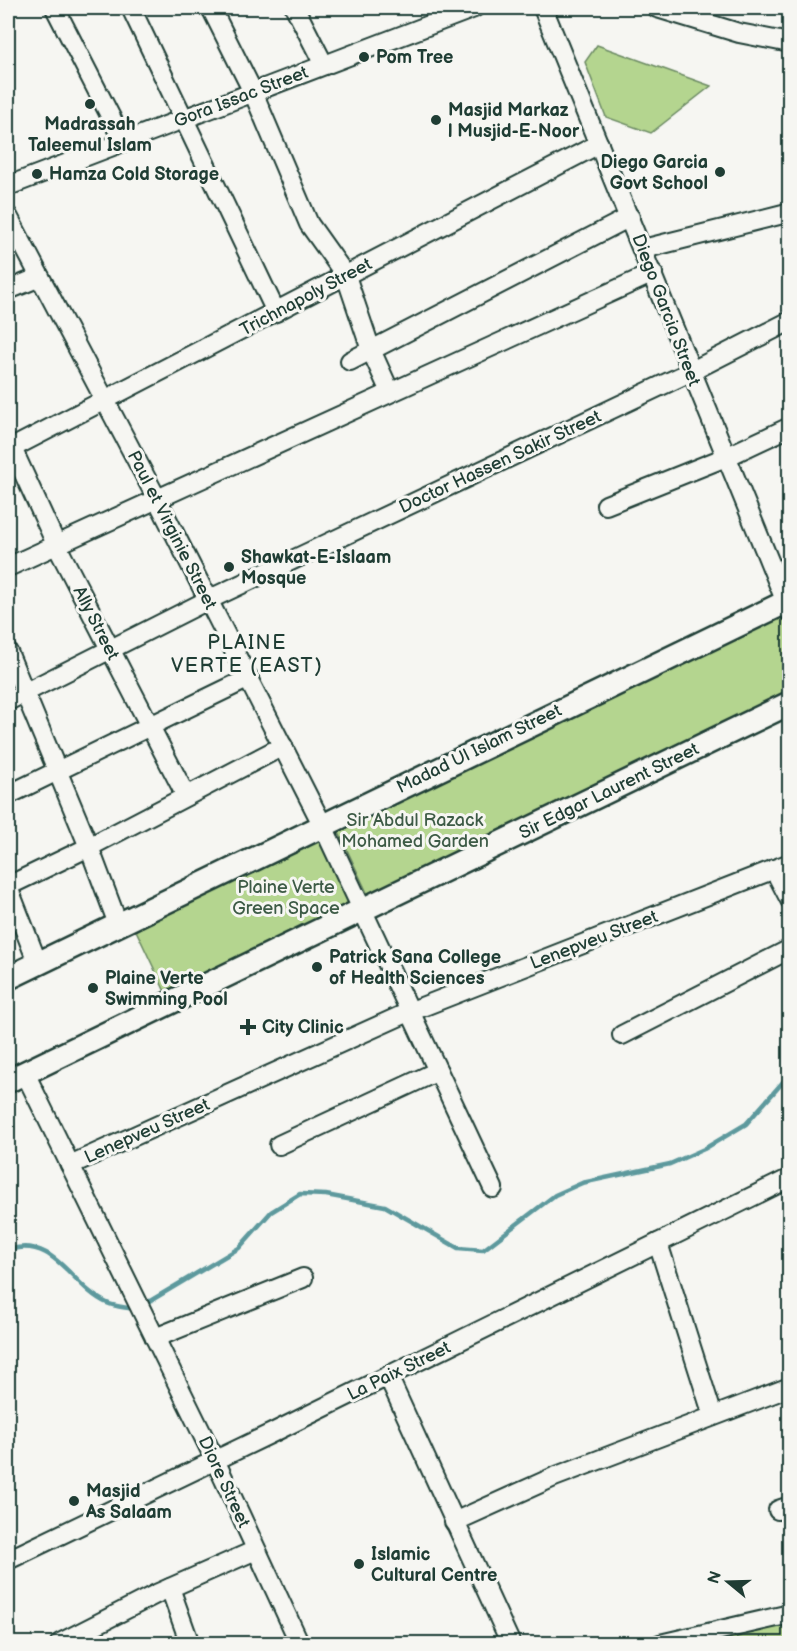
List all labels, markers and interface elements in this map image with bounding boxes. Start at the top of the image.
place label: Pom Tree [376,47,453,68]
marker: Pom Tree [357,50,371,64]
street label: Gora Issac Street [171,62,311,132]
marker: Madrassah Taleemul Islam [83,97,97,111]
place label: Masjid Markaz | Musjid-E-Noor [448,100,580,142]
marker: Masjid Markaz | Musjid-E-Noor [429,113,443,127]
place label: Madrassah Taleemul Islam [28,114,152,156]
place label: Diego Garcia Govt School [600,152,708,194]
place label: Hamza Cold Storage [49,164,219,185]
marker: Diego Garcia Govt School [713,165,727,179]
marker: Hamza Cold Storage [30,167,44,181]
street label: Diego Garcia Street [627,231,705,389]
street label: Trichnapoly Street [237,253,376,341]
street label: Doctor Hassen Sakir Street [396,406,605,518]
street label: Paul et Virginie Street [123,447,221,613]
place label: Shawkat-E-Islaam Mosque [241,547,391,589]
marker: Shawkat-E-Islaam Mosque [222,560,236,574]
street label: Ally Street [69,583,124,664]
district label: PLAINE VERTE (EAST) [171,631,323,678]
street label: Madad Ul Islam Street [393,700,565,798]
street label: Sir Edgar Laurent Street [516,738,703,844]
park label: Sir Abdul Razack Mohamed Garden [341,810,489,852]
park label: Plaine Verte Green Space [232,877,340,919]
street label: Lenepveu Street [527,906,661,974]
place label: Patrick Sana College of Health Sciences [329,947,501,989]
marker: Patrick Sana College of Health Sciences [310,960,324,974]
place label: Plaine Verte Swimming Pool [105,968,228,1010]
marker: Plaine Verte Swimming Pool [86,981,100,995]
place label: City Clinic [262,1017,344,1038]
marker: City Clinic [239,1018,257,1036]
street label: Lenepveu Street [81,1094,213,1168]
street label: La Paix Street [344,1337,454,1405]
street label: Diore Street [194,1433,254,1531]
place label: Masjid As Salaam [85,1481,172,1523]
marker: Masjid As Salaam [67,1494,81,1508]
place label: Islamic Cultural Centre [371,1544,497,1586]
north arrow [698,1552,758,1612]
marker: Islamic Cultural Centre [352,1557,366,1571]
text: N [704,1569,726,1586]

